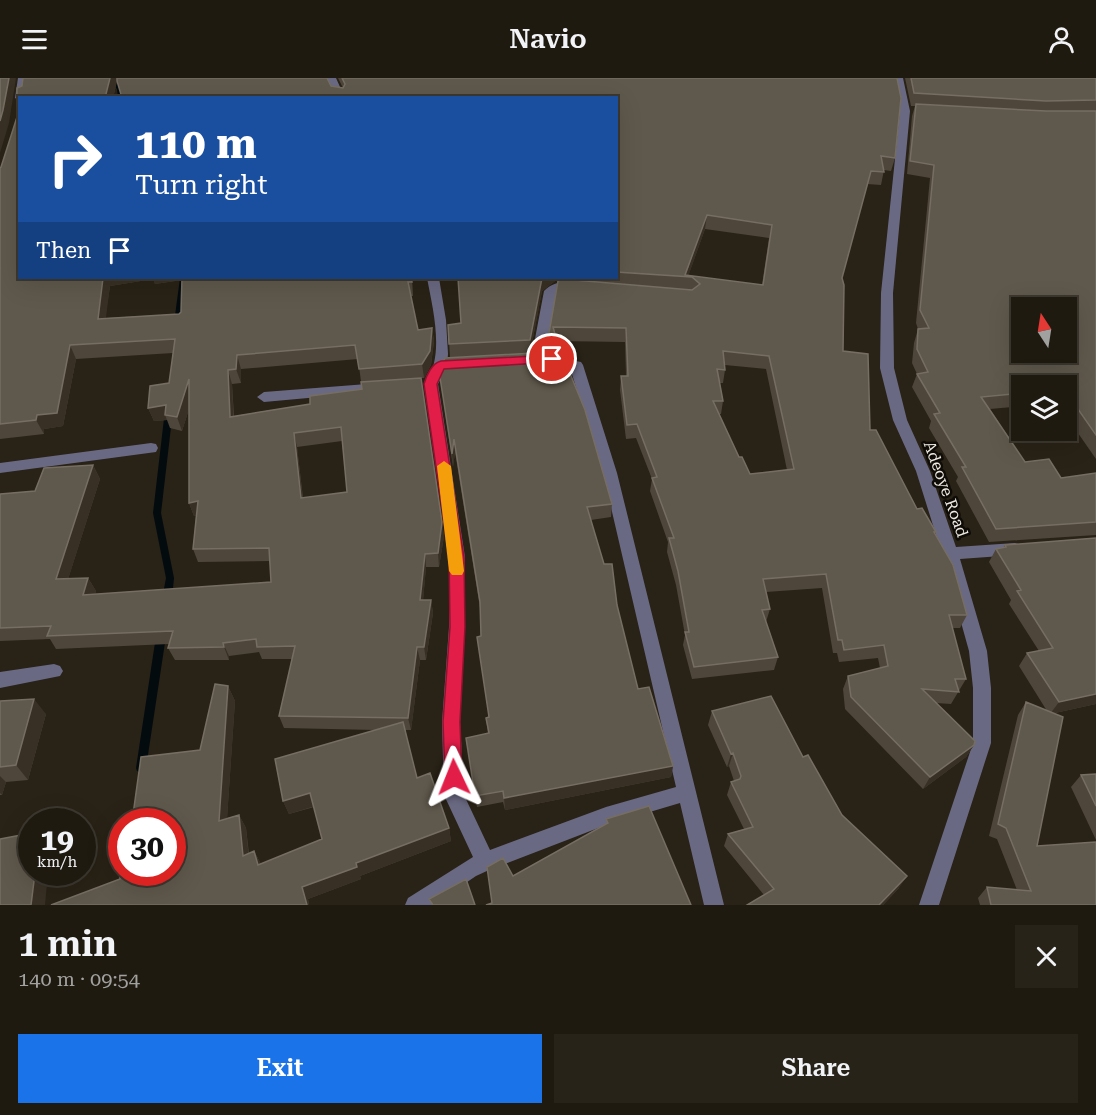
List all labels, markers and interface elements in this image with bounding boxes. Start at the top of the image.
icon: menu [18,23,51,56]
text: Navio [509,23,587,55]
icon: person [1045,23,1078,56]
text: 110 m [135,119,257,168]
icon: right [36,120,114,198]
text: Turn right [135,169,268,201]
icon: arrive [103,234,136,267]
text: Then [36,238,91,263]
north arrow [1011,297,1077,363]
map controls [1011,297,1077,441]
pin [526,333,577,384]
icon: arrive [535,342,568,375]
button: layers [1011,375,1077,441]
street label: Adeoye Road [920,438,972,540]
position arrow [422,745,486,809]
speed limit sign: 30 [108,808,186,886]
text: 19 [40,822,74,857]
text: km/h [37,853,77,871]
text: 1 min [18,923,117,965]
button: close [1015,925,1078,988]
text: 140 m · 09:54 [18,967,140,991]
button: Exit [18,1034,542,1103]
button: Share [554,1034,1078,1103]

